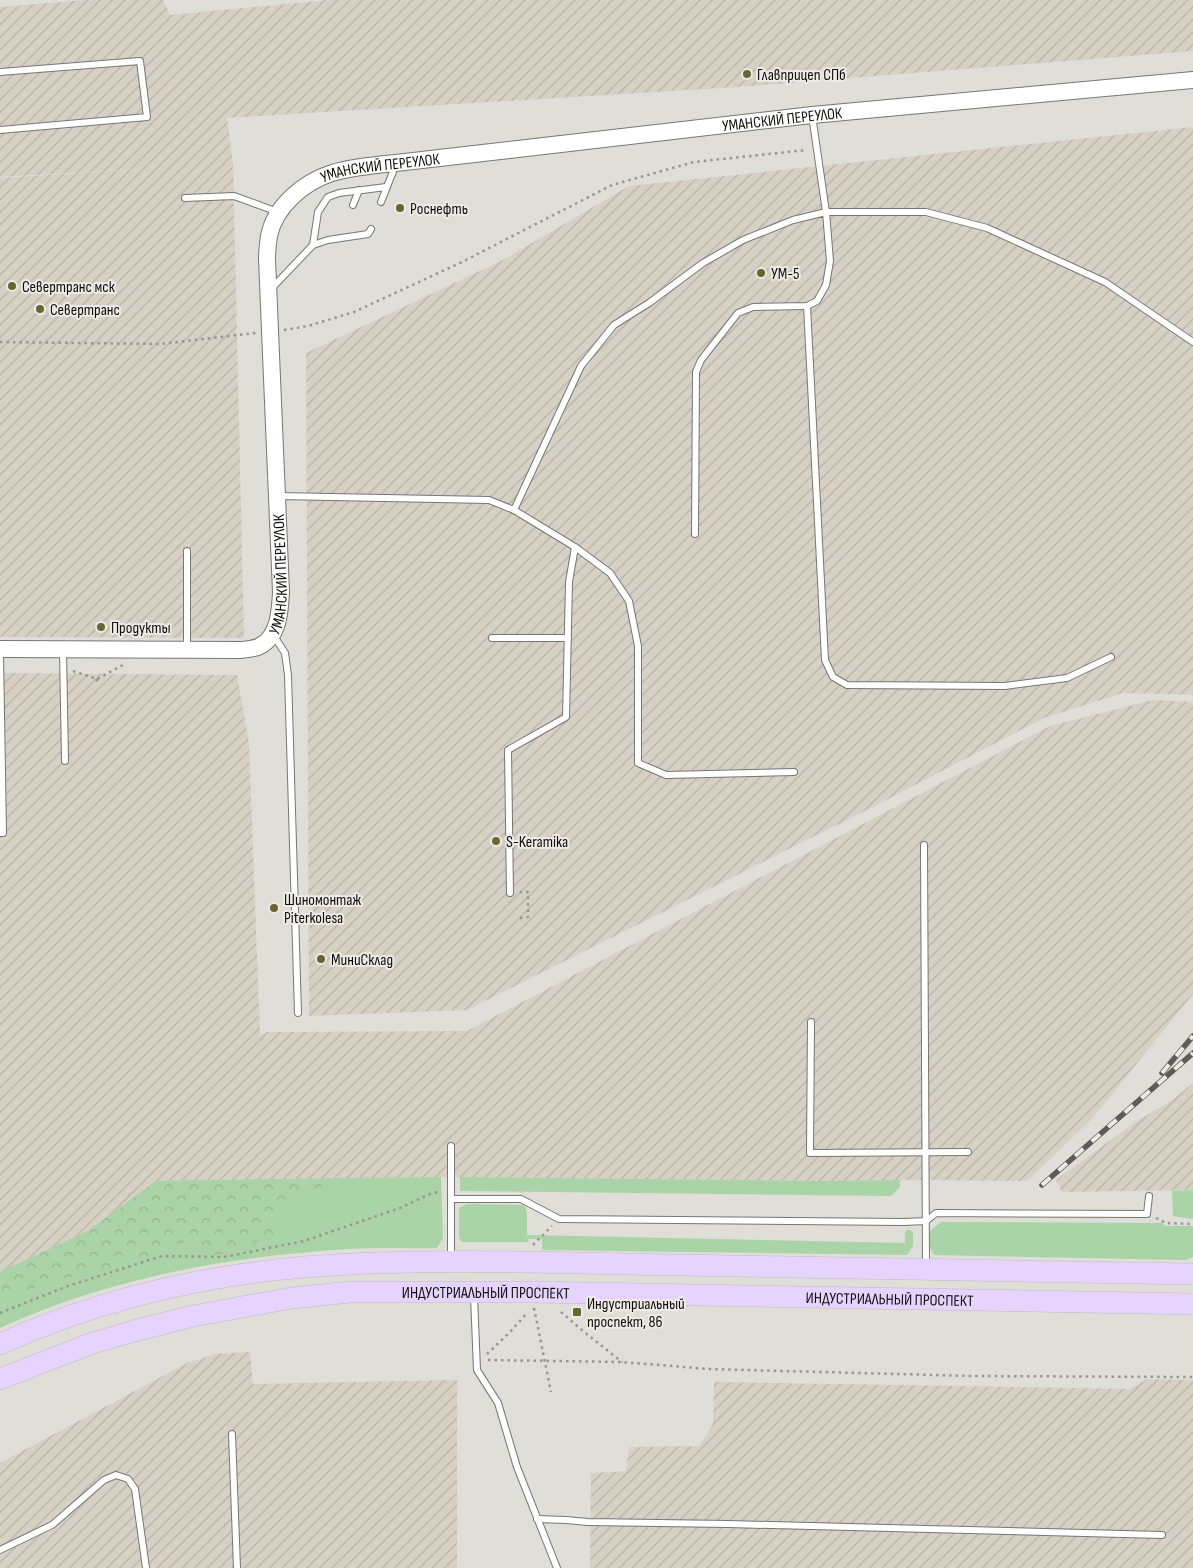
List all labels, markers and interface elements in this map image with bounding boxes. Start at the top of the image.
place label: Главприцеп СПб [757,66,846,85]
marker: Главприцеп СПб [741,68,753,80]
street label: УМАНСКИЙ ПЕРЕУЛОК [721,104,844,136]
street label: УМАНСКИЙ ПЕРЕУЛОК [318,150,442,187]
place label: Роснефть [410,200,468,219]
marker: Роснефть [394,202,406,214]
place label: УМ-5 [771,265,800,284]
marker: УМ-5 [755,267,767,279]
place label: Севертранс мск [22,278,116,297]
marker: Севертранс мск [6,280,18,292]
place label: Севертранс [50,301,120,320]
marker: Севертранс [34,303,46,315]
street label: УМАНСКИЙ ПЕРЕУЛОК [266,513,292,638]
place label: Продукты [111,619,171,638]
marker: Продукты [95,621,107,633]
place label: S-Keramika [506,833,568,852]
marker: S-Keramika [490,835,502,847]
place label: Шиномонтаж Piterkolesa [284,891,362,928]
marker: Шиномонтаж Piterkolesa [268,902,280,914]
place label: МиниСклад [331,951,393,970]
marker: МиниСклад [315,953,327,965]
street label: ИНДУСТРИАЛЬНЫЙ ПРОСПЕКТ [402,1284,570,1304]
street label: ИНДУСТРИАЛЬНЫЙ ПРОСПЕКТ [806,1289,974,1311]
place label: Индустриальный проспект, 86 [587,1295,685,1332]
marker: Индустриальный проспект, 86 [571,1306,583,1318]

